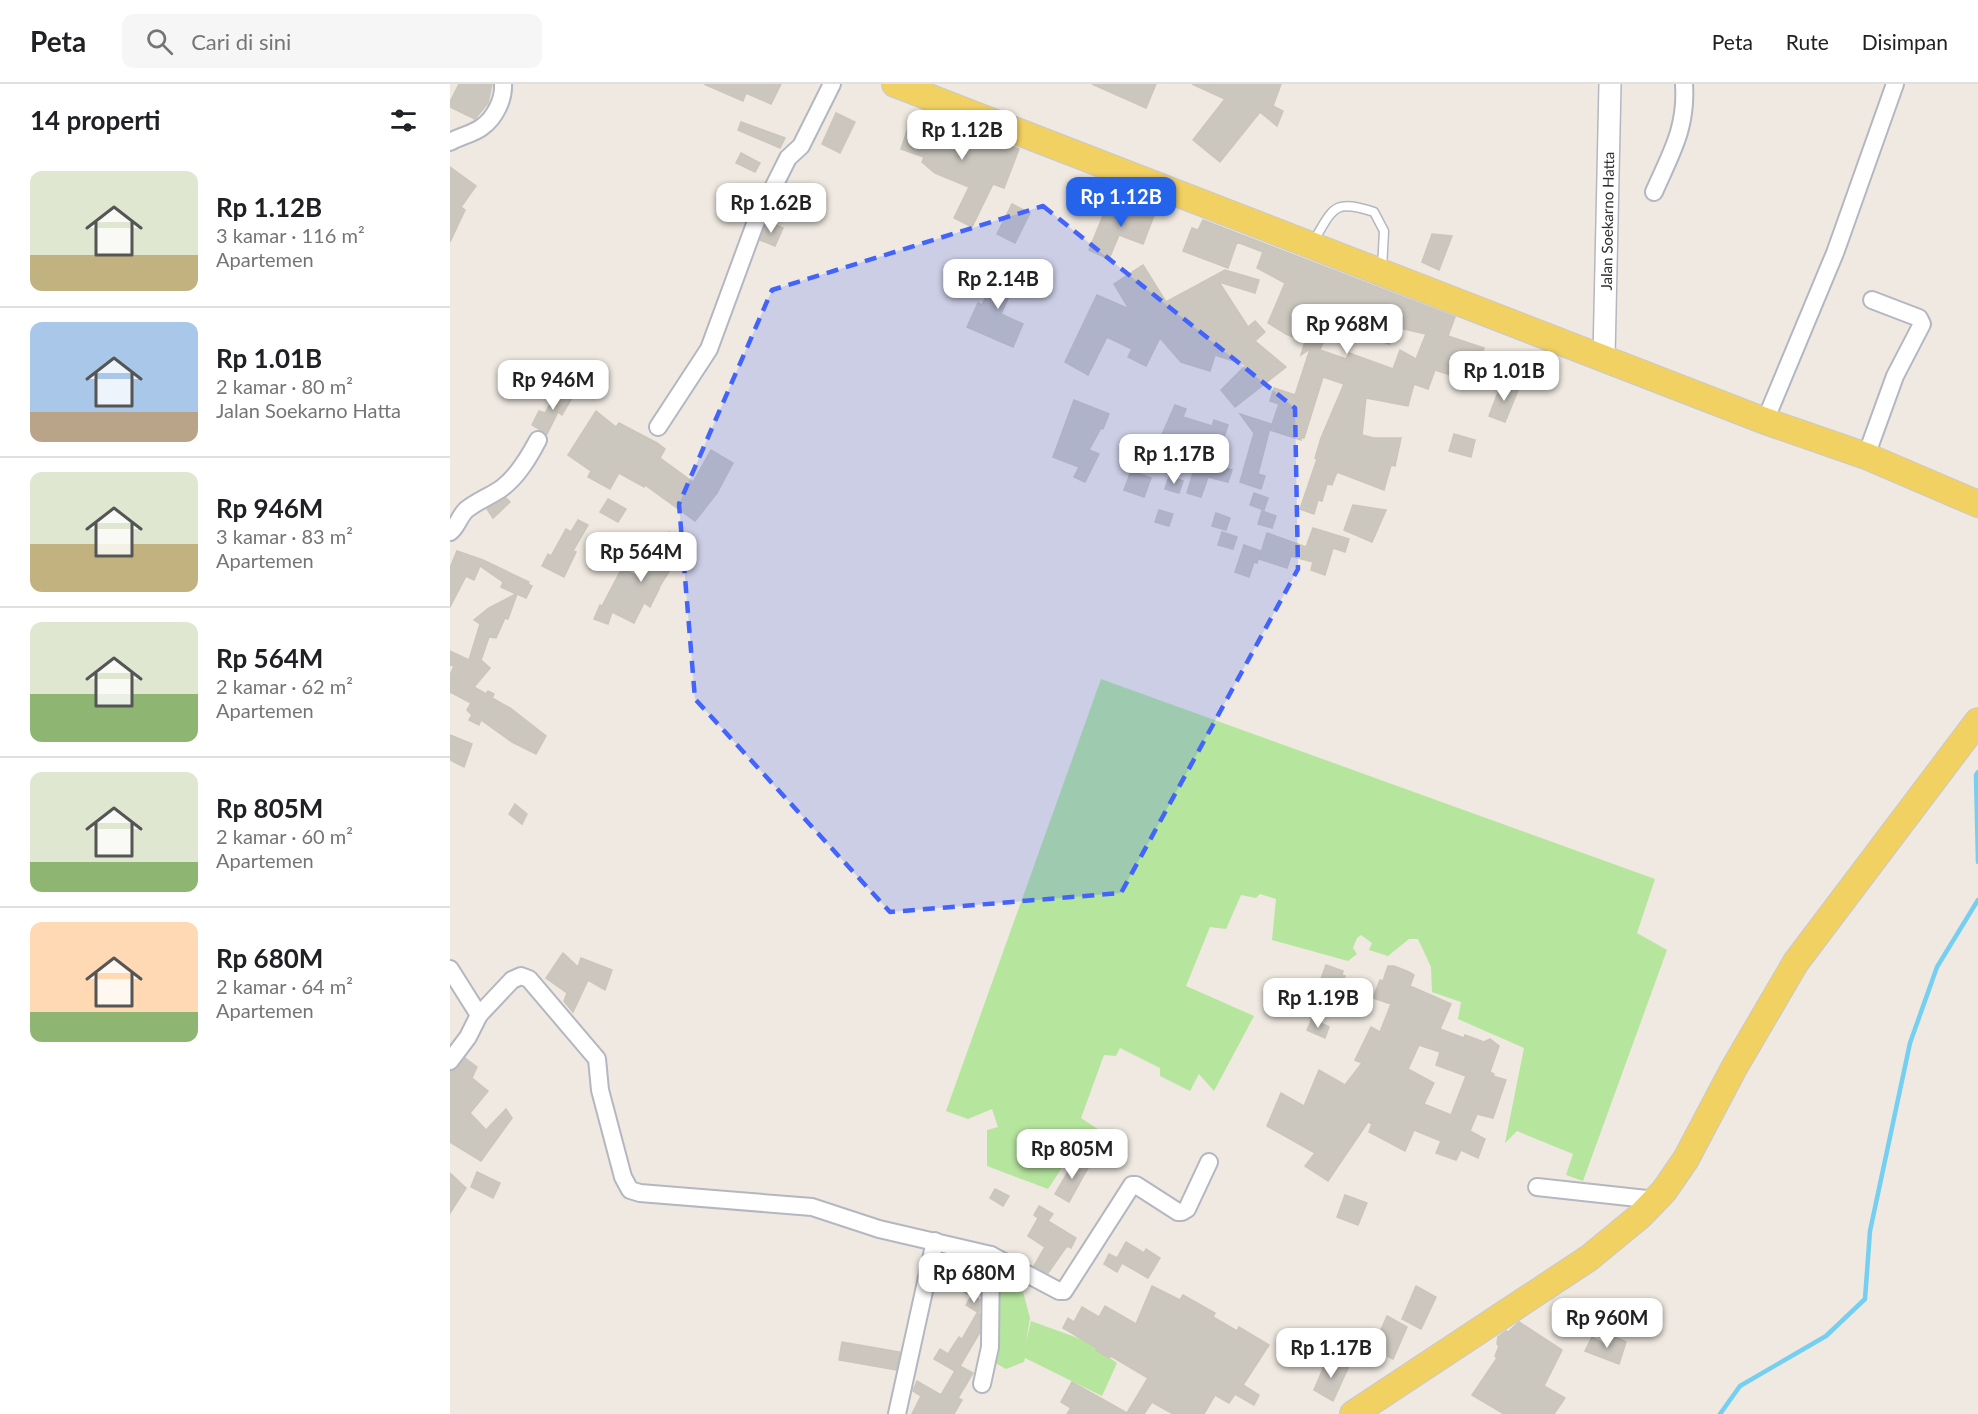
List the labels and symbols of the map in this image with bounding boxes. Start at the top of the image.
pin: Rp 1.12B [900,110,1024,161]
street label: Jalan Soekarno Hatta [1597,151,1617,291]
pin: Rp 1.12B [1059,177,1183,228]
pin: Rp 1.62B [709,183,833,234]
pin: Rp 2.14B [936,259,1060,310]
pin: Rp 968M [1292,304,1402,355]
pin: Rp 1.01B [1442,351,1566,402]
pin: Rp 946M [498,360,608,411]
pin: Rp 1.17B [1112,434,1236,485]
pin: Rp 564M [586,532,696,583]
pin: Rp 1.19B [1256,978,1380,1029]
pin: Rp 805M [1017,1129,1127,1180]
pin: Rp 680M [919,1253,1029,1304]
pin: Rp 960M [1552,1298,1662,1349]
pin: Rp 1.17B [1269,1328,1393,1379]

